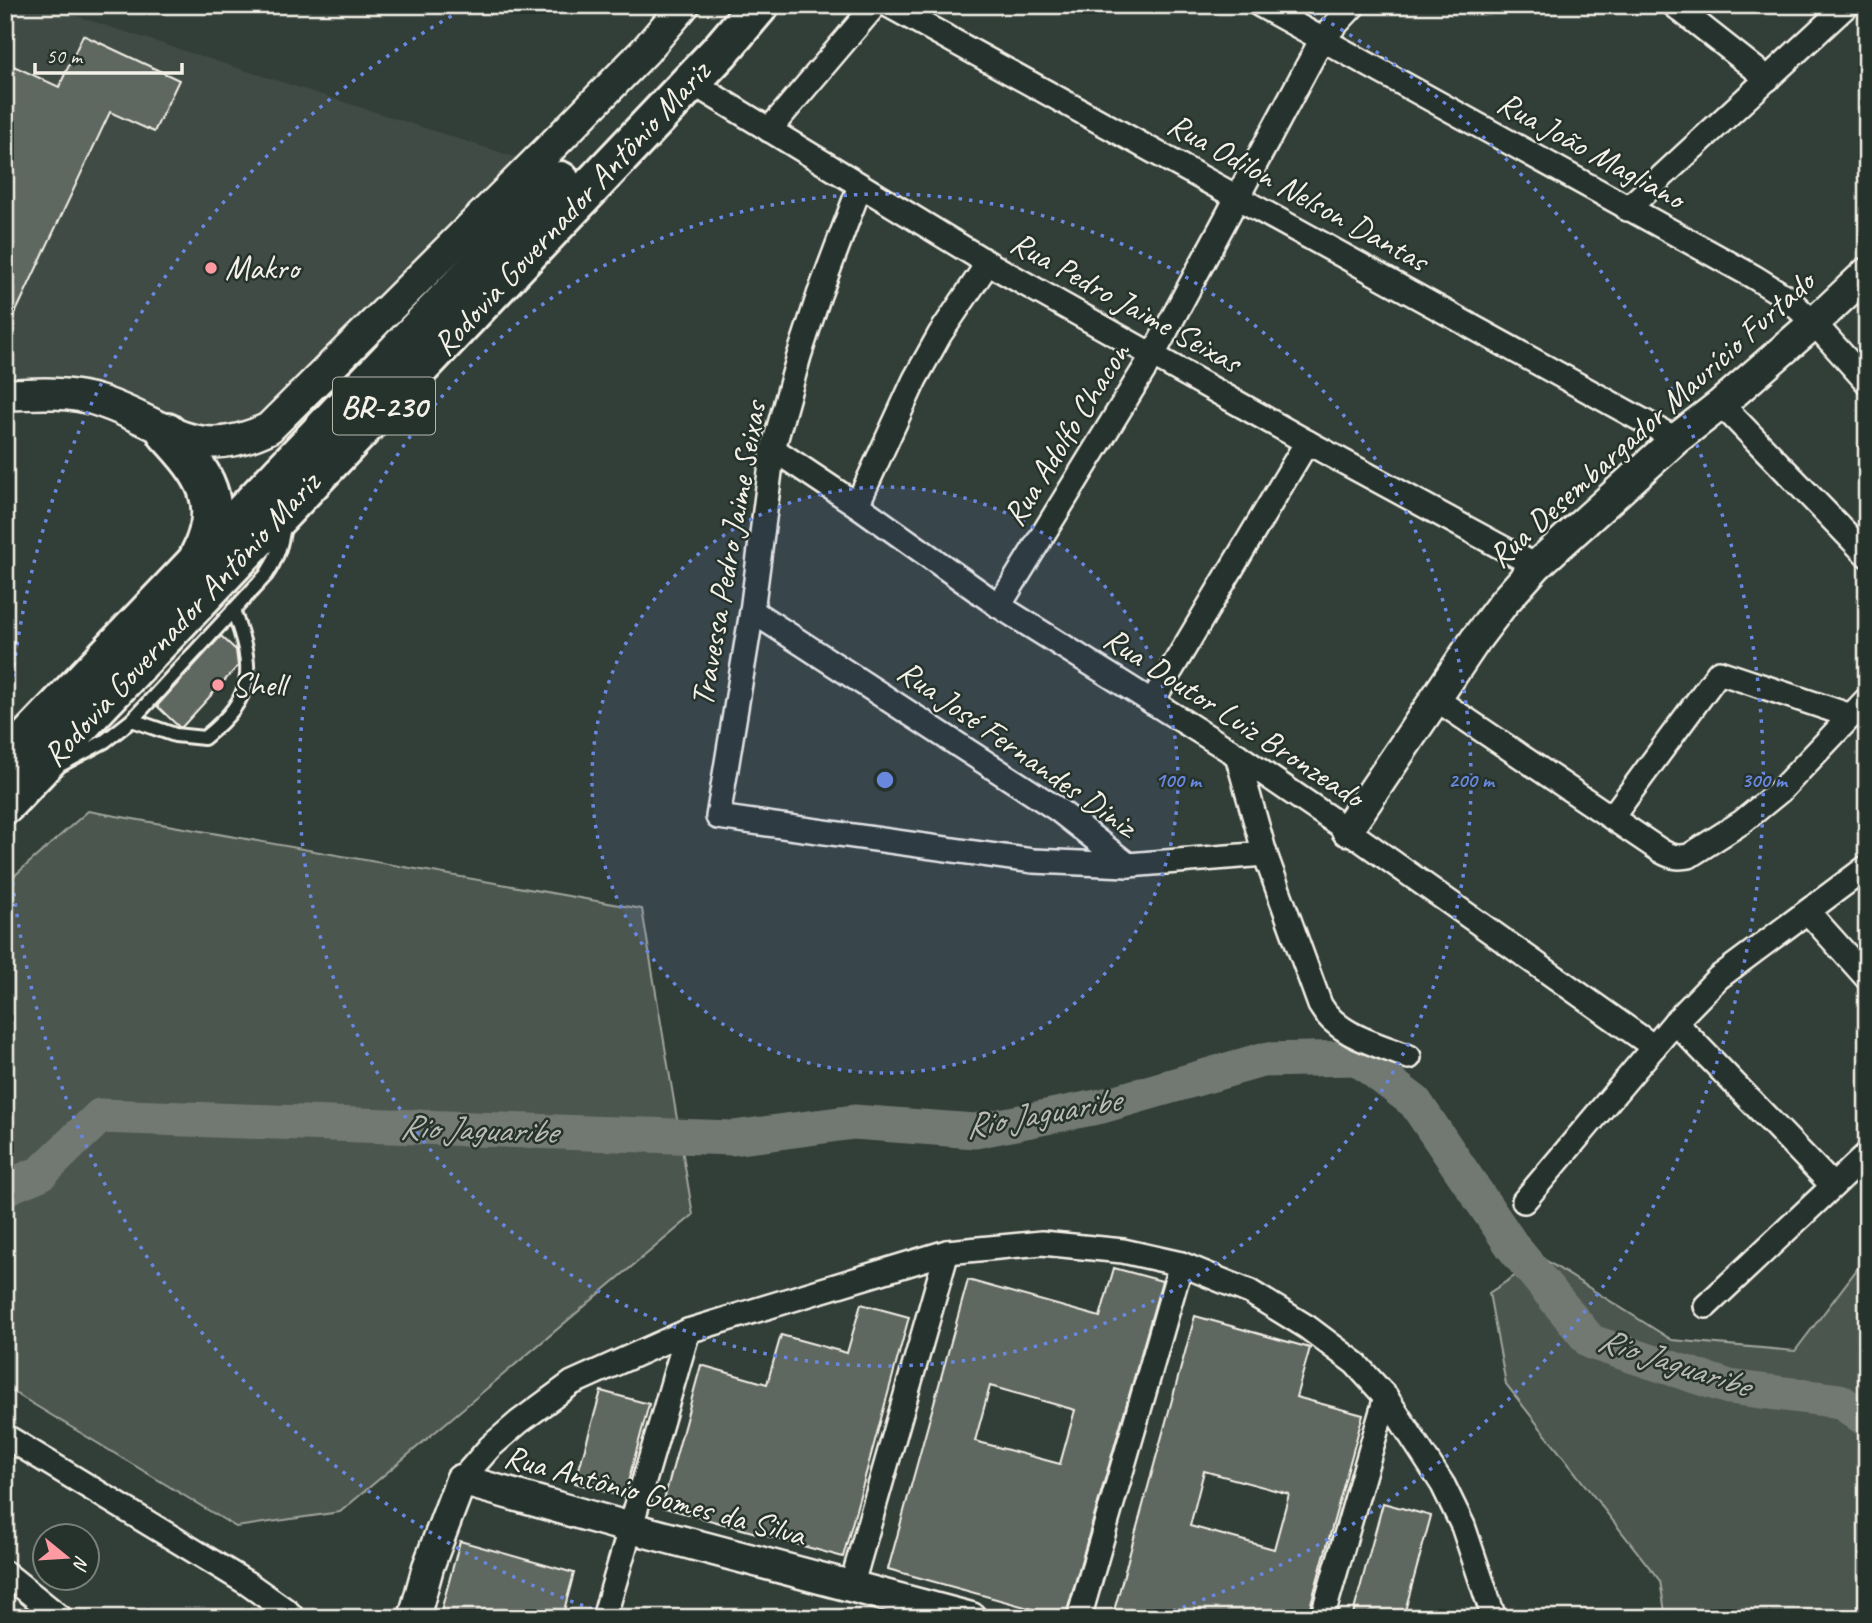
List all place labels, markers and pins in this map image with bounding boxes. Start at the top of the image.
place label: Makro [225,247,302,289]
marker: Makro [203,260,219,276]
place label: Shell [232,664,291,706]
marker: Shell [210,677,226,693]
centre of rings [873,768,897,792]

